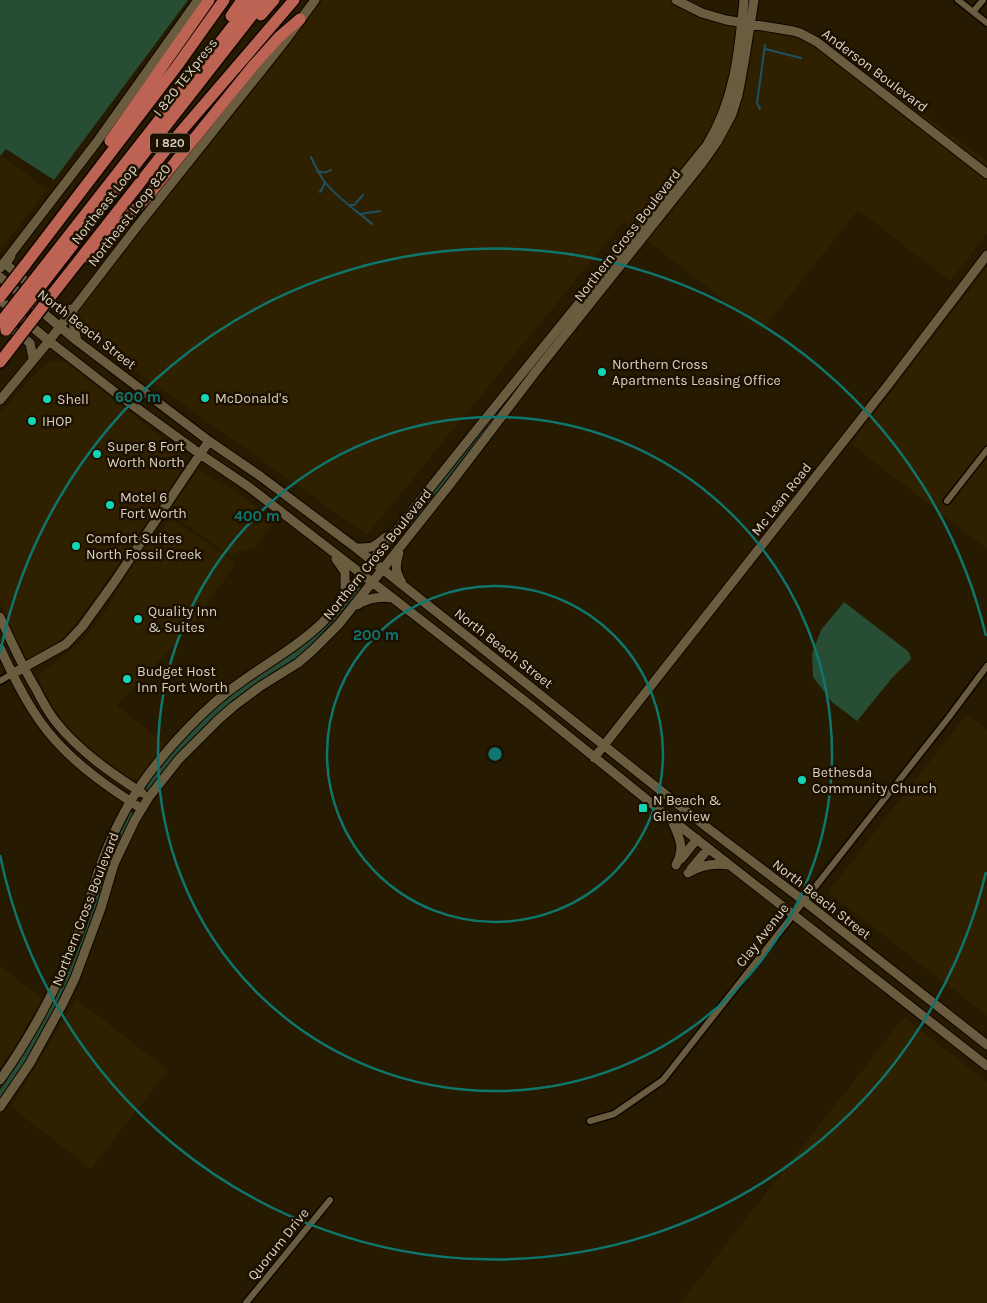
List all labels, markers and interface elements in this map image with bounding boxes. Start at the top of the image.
street label: Anderson Boulevard [819,25,931,116]
street label: I 820 TEXpress [150,35,221,120]
road number: I 820 [150,134,190,152]
street label: Northeast Loop [68,161,141,248]
street label: Northeast Loop 820 [84,161,175,270]
street label: Northern Cross Boulevard [570,166,684,305]
street label: North Beach Street [34,286,139,373]
place label: Northern Cross Apartments Leasing Office [612,356,781,389]
marker: Northern Cross Apartments Leasing Office [596,366,608,378]
text: 600 m [115,388,161,406]
place label: McDonald's [215,390,289,407]
place label: Shell [57,391,89,408]
marker: McDonald's [199,392,211,404]
marker: Shell [41,393,53,405]
place label: IHOP [42,413,72,430]
marker: IHOP [26,415,38,427]
place label: Super 8 Fort Worth North [107,438,185,471]
marker: Super 8 Fort Worth North [91,448,103,460]
street label: Mc Lean Road [748,459,815,539]
street label: Northern Cross Boulevard [319,485,435,623]
place label: Motel 6 Fort Worth [120,489,187,522]
marker: Motel 6 Fort Worth [104,499,116,511]
text: 400 m [234,507,280,525]
place label: Comfort Suites North Fossil Creek [86,530,202,563]
marker: Comfort Suites North Fossil Creek [70,540,82,552]
place label: Quality Inn & Suites [148,603,217,636]
street label: North Beach Street [451,605,556,692]
marker: Quality Inn & Suites [132,613,144,625]
text: 200 m [353,626,399,644]
place label: Budget Host Inn Fort Worth [137,663,228,696]
marker: Budget Host Inn Fort Worth [121,673,133,685]
centre of rings [486,745,504,763]
place label: Bethesda Community Church [812,764,937,797]
marker: Bethesda Community Church [796,774,808,786]
place label: N Beach & Glenview [653,792,721,825]
marker: N Beach & Glenview [637,802,649,814]
street label: Northern Cross Boulevard [48,830,123,989]
street label: North Beach Street [769,856,874,943]
street label: Clay Avenue [732,900,793,971]
street label: Quorum Drive [244,1205,313,1284]

